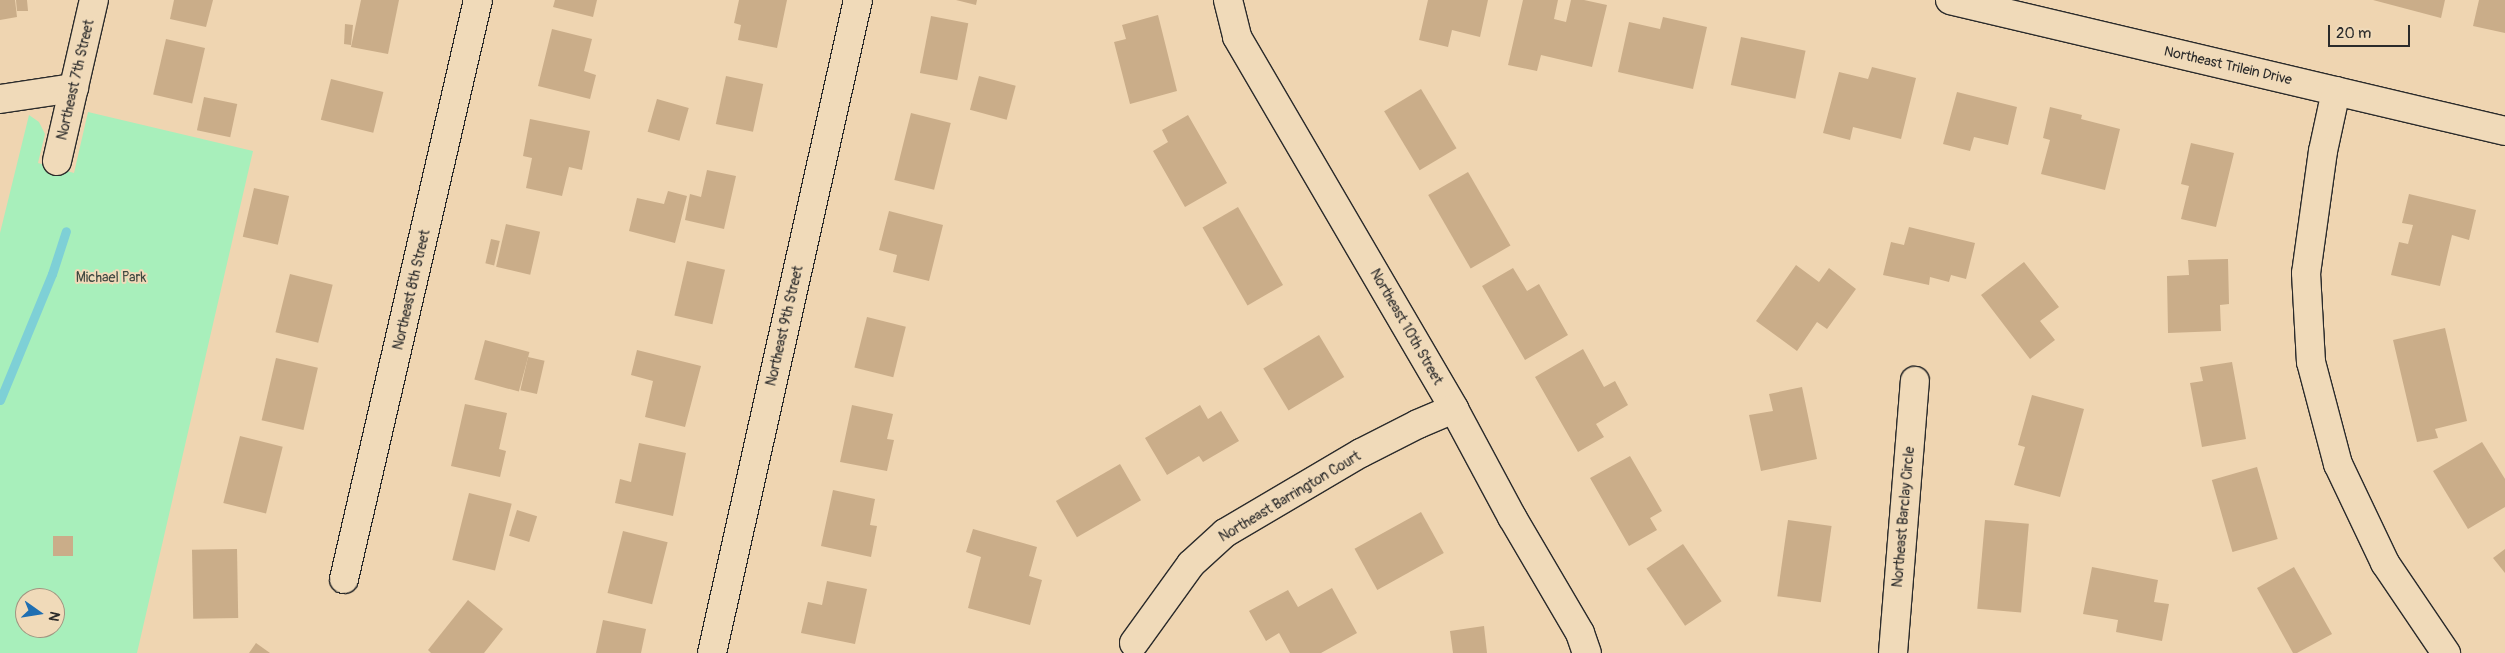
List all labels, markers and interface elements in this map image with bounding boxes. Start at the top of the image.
scale bar [2330,15,2412,47]
street label: Northeast 7th Street [54,18,98,142]
text: 20 m [2336,24,2371,43]
street label: Northeast Trilein Drive [2162,43,2294,89]
street label: Northeast 8th Street [390,228,434,352]
street label: Northeast 9th Street [763,264,807,388]
street label: Northeast 10th Street [1366,266,1446,388]
park label: Michael Park [76,270,146,286]
street label: Northeast Barclay Circle [1889,446,1919,588]
street label: Northeast Barrington Court [1216,448,1364,546]
north arrow [15,588,65,638]
text: N [45,610,63,623]

